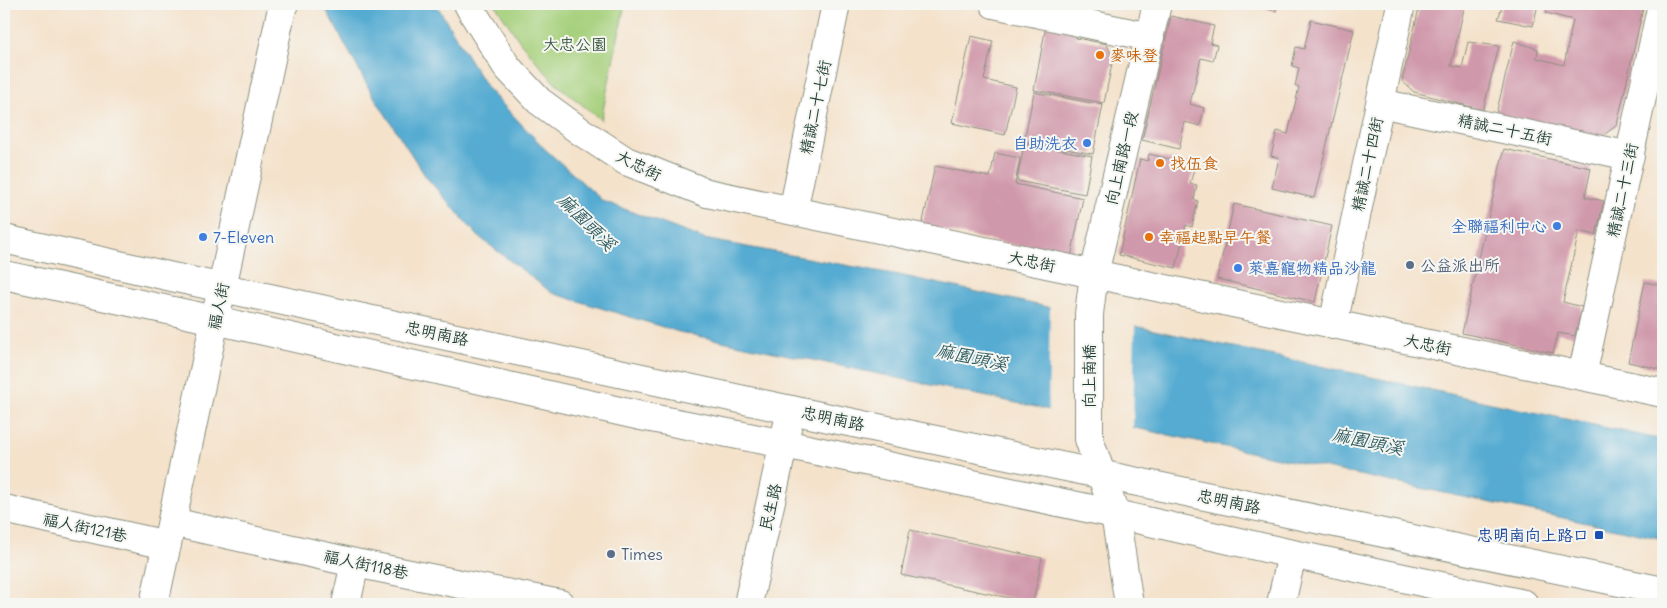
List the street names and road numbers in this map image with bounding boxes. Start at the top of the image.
street label: 精誠二十七街 [795,58,835,156]
street label: 向上南路一段 [1100,109,1142,207]
street label: 精誠二十五街 [1456,109,1554,149]
street label: 精誠二十四街 [1347,115,1387,213]
street label: 精誠二十三街 [1602,141,1642,239]
street label: 大忠街 [613,145,665,185]
street label: 大忠街 [1006,246,1058,276]
street label: 福人街 [203,280,233,332]
street label: 忠明南路 [404,317,470,349]
street label: 大忠街 [1402,329,1454,359]
street label: 向上南橋 [1079,344,1099,408]
street label: 忠明南路 [800,402,866,434]
street label: 民生路 [755,481,785,533]
street label: 忠明南路 [1196,485,1262,517]
street label: 福人街121巷 [41,508,129,546]
street label: 福人街118巷 [322,545,410,583]

